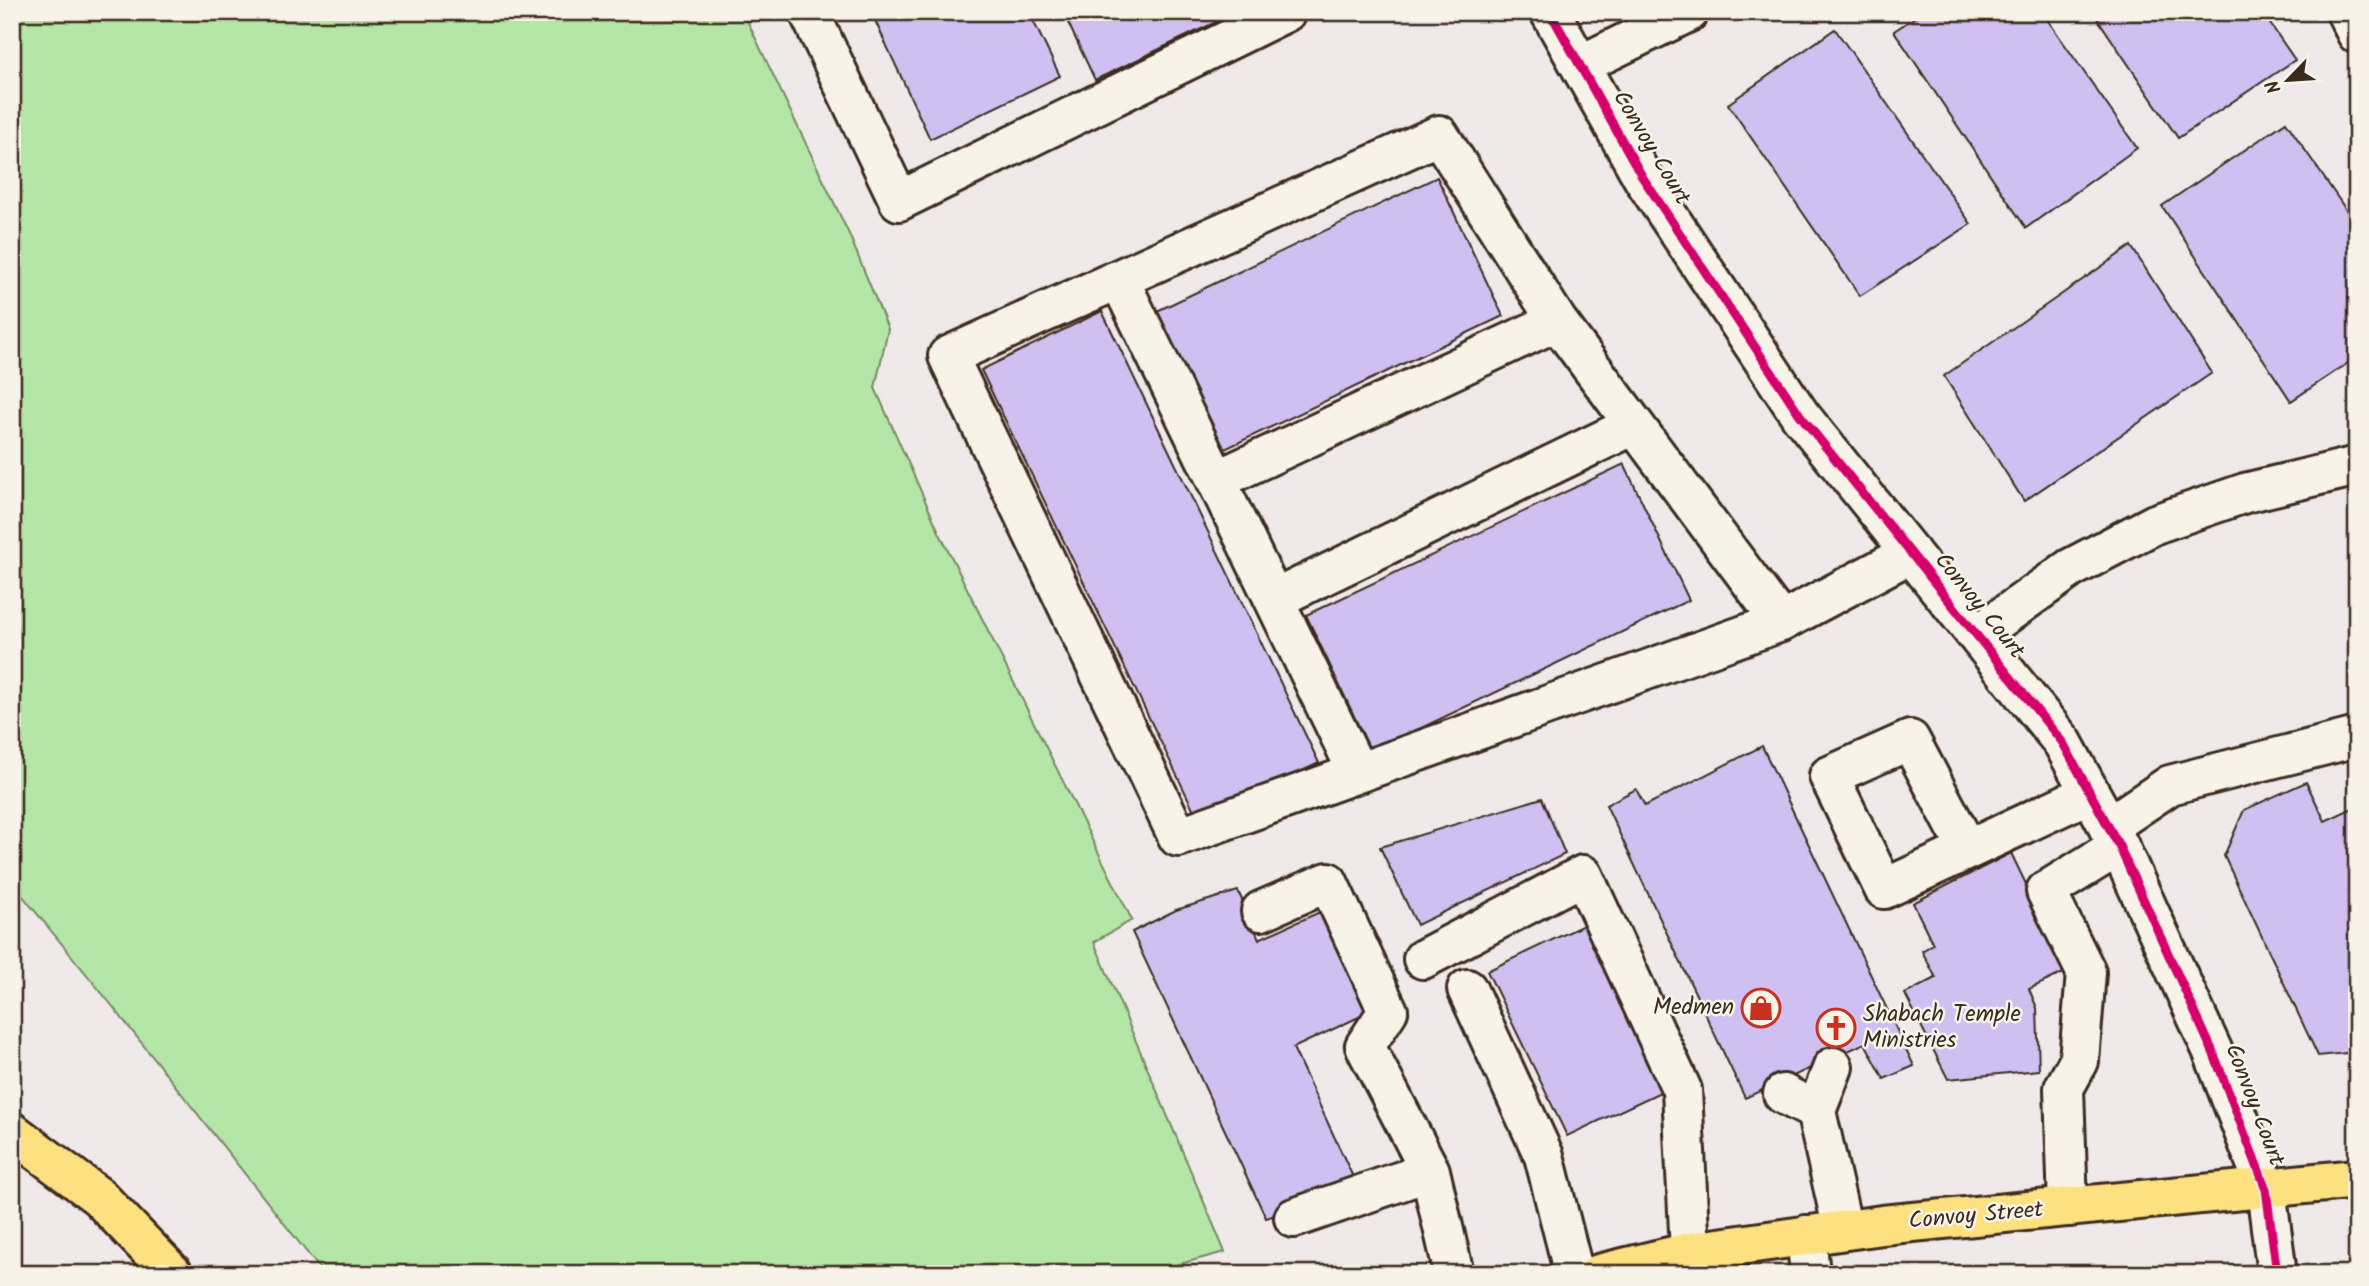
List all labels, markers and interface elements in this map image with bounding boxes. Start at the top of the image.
north arrow [2254,46,2324,116]
text: N [2258,75,2291,98]
street label: Convoy Court [1603,84,1700,213]
street label: Convoy Court [1925,545,2034,668]
shop icon: Medmen [1740,987,1782,1029]
place label: Medmen [1653,990,1734,1026]
place label: Shabach Temple Ministries [1863,997,2021,1059]
church icon: Shabach Temple Ministries [1815,1007,1857,1049]
street label: Convoy Court [2214,1039,2294,1172]
street label: Convoy Street [1907,1192,2046,1240]

